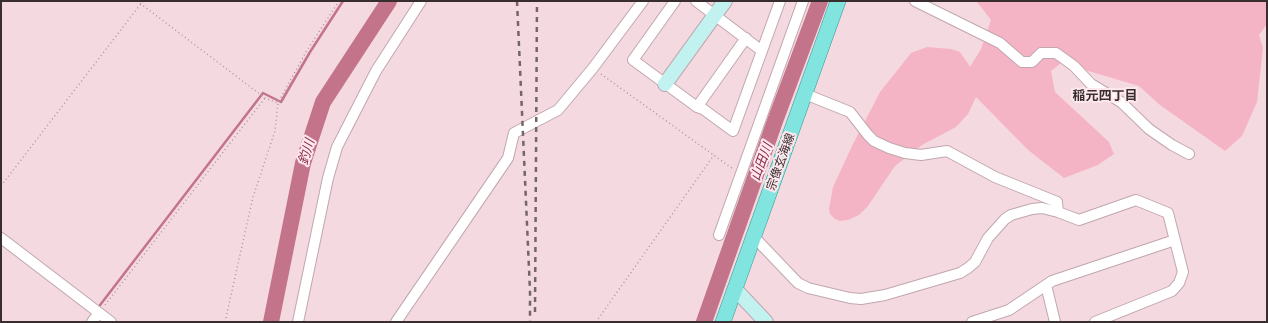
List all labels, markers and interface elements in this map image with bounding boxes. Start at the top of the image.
district label: 稲元四丁目 [1073,88,1137,104]
street label: 宗像玄海線 [764,131,798,193]
water label: 釣川 [296,137,318,167]
water label: 山田川 [748,141,776,183]

